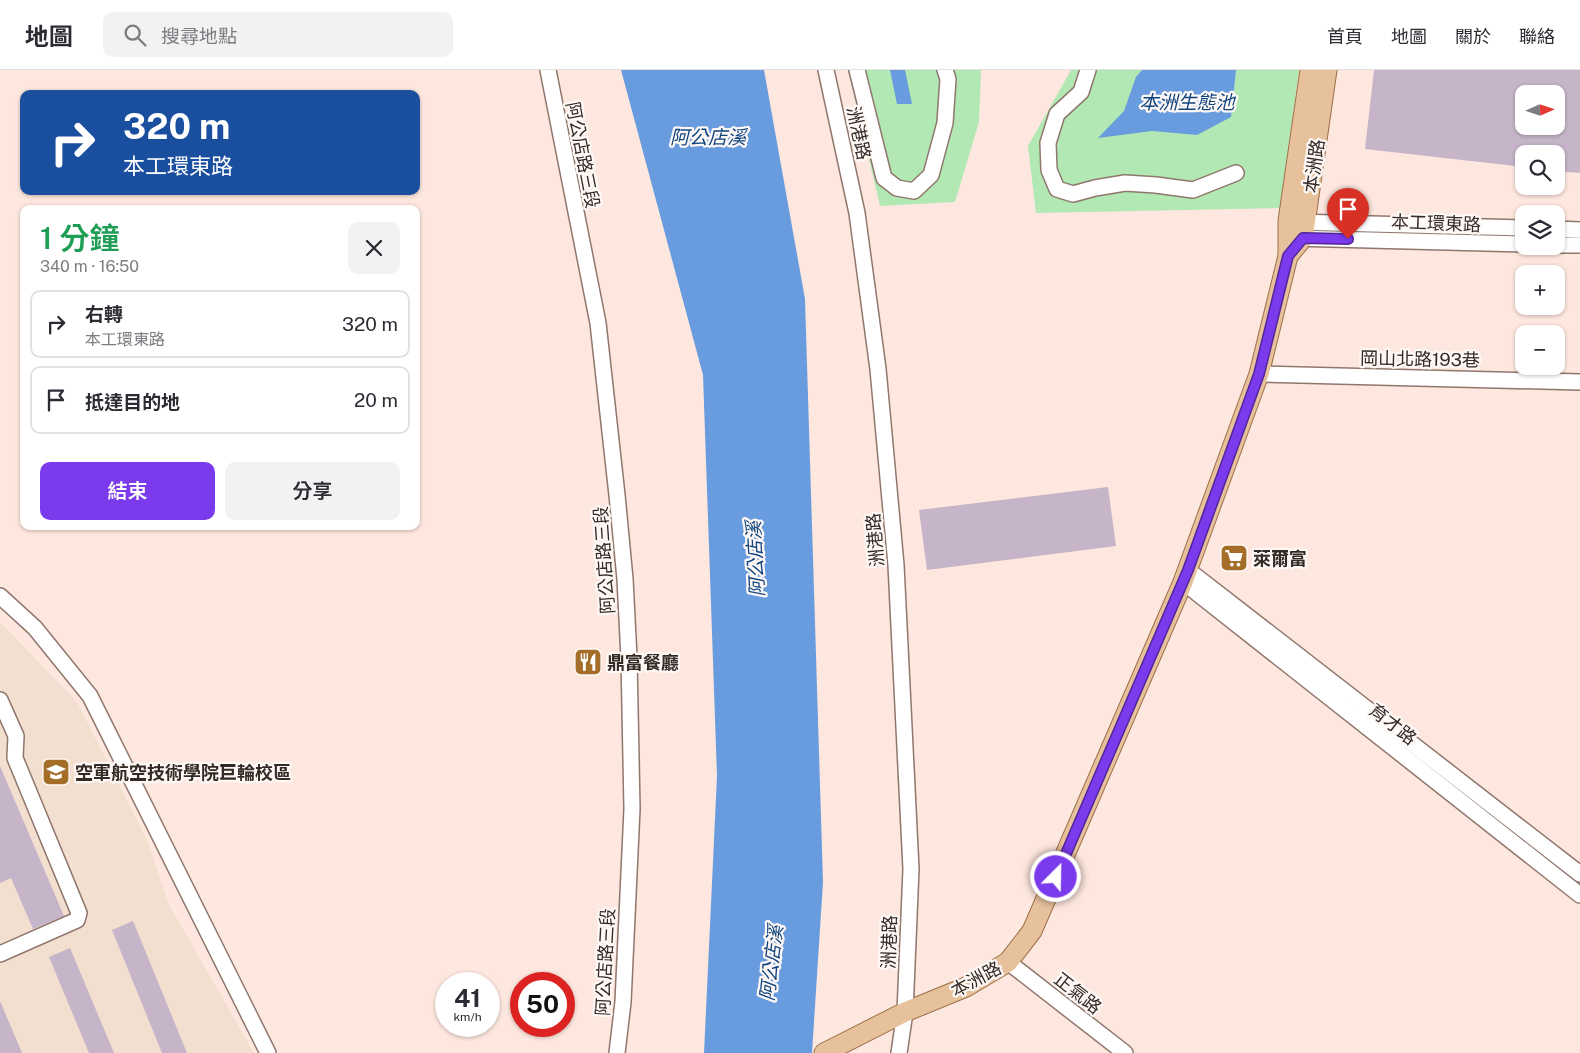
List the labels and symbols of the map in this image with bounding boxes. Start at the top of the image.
north arrow [1515,85,1565,135]
water label: 本洲生態池 [1139,91,1236,113]
street label: 阿公店路三段 [562,100,604,210]
street label: 洲港路 [843,104,875,162]
water label: 阿公店溪 [670,126,749,148]
street label: 本洲路 [1300,138,1328,194]
pin [1327,188,1369,239]
street label: 本工環東路 [1391,211,1481,235]
street label: 岡山北路193巷 [1360,347,1480,371]
street label: 阿公店路三段 [590,505,618,615]
street label: 洲港路 [862,512,888,568]
water label: 阿公店溪 [742,517,768,598]
supermarket icon: 萊爾富 [1219,543,1249,573]
place label: 萊爾富 [1253,548,1307,569]
restaurant icon: 鼎富餐廳 [573,647,603,677]
place label: 鼎富餐廳 [607,652,679,673]
street label: 育才路 [1365,699,1421,749]
school or university icon: 空軍航空技術學院巨輪校區 [41,757,71,787]
place label: 空軍航空技術學院巨輪校區 [75,762,291,783]
position arrow [1029,850,1081,902]
street label: 阿公店路三段 [592,908,618,1016]
street label: 洲港路 [878,915,900,969]
water label: 阿公店溪 [755,921,787,1002]
street label: 本洲路 [947,957,1005,1001]
street label: 正氣路 [1050,968,1106,1018]
speed limit sign: 50 [510,972,575,1037]

